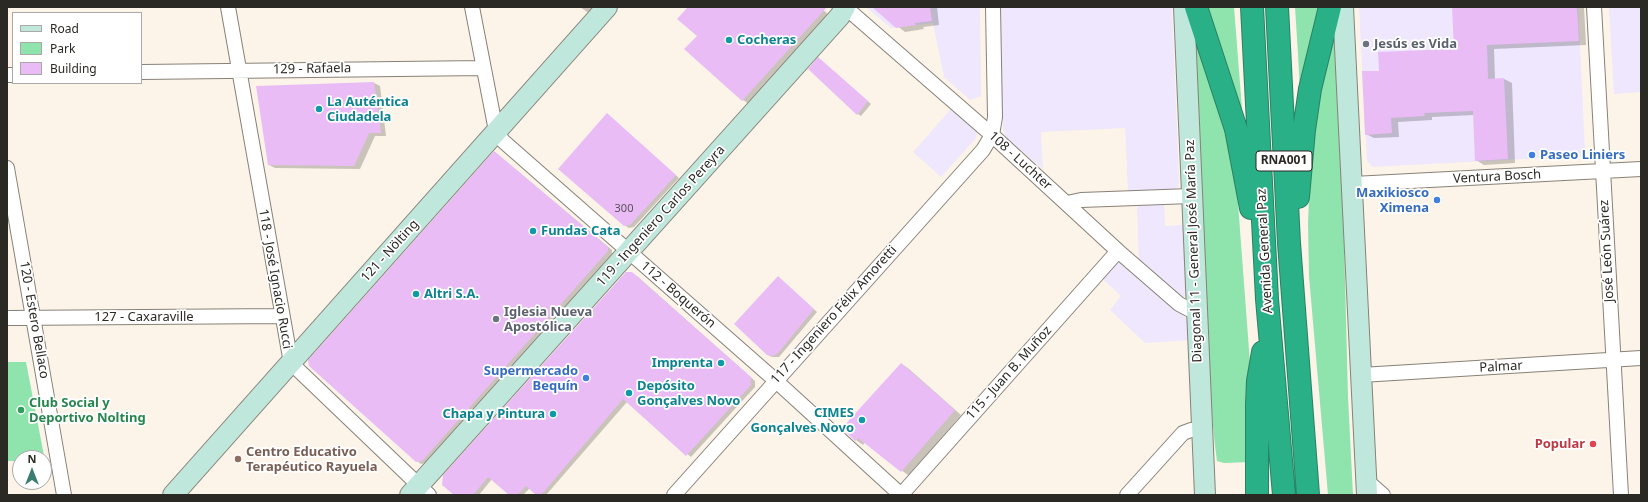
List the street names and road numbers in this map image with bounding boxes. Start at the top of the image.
street label: 129 - Rafaela [273,61,351,77]
street label: 108 - Luchter [985,129,1055,193]
street label: Diagonal 11 - General José María Paz [1182,139,1206,363]
street label: 119 - Ingeniero Carlos Pereyra [594,142,728,290]
road number: RNA001 [1256,151,1312,171]
street label: Ventura Bosch [1453,167,1541,187]
street label: Avenida General Paz [1254,188,1276,314]
street label: José León Suárez [1597,199,1617,303]
street label: 118 - José Ignacio Rucci [255,208,295,350]
street label: 121 - Nölting [358,217,422,285]
street label: 117 - Ingeniero Félix Amoretti [768,243,900,387]
street label: 112 - Boquerón [637,258,719,332]
street label: 120 - Estero Bellaco [16,260,52,380]
street label: 127 - Caxaraville [94,309,194,325]
street label: 115 - Juan B. Muñoz [963,323,1055,423]
street label: Palmar [1479,358,1523,376]

